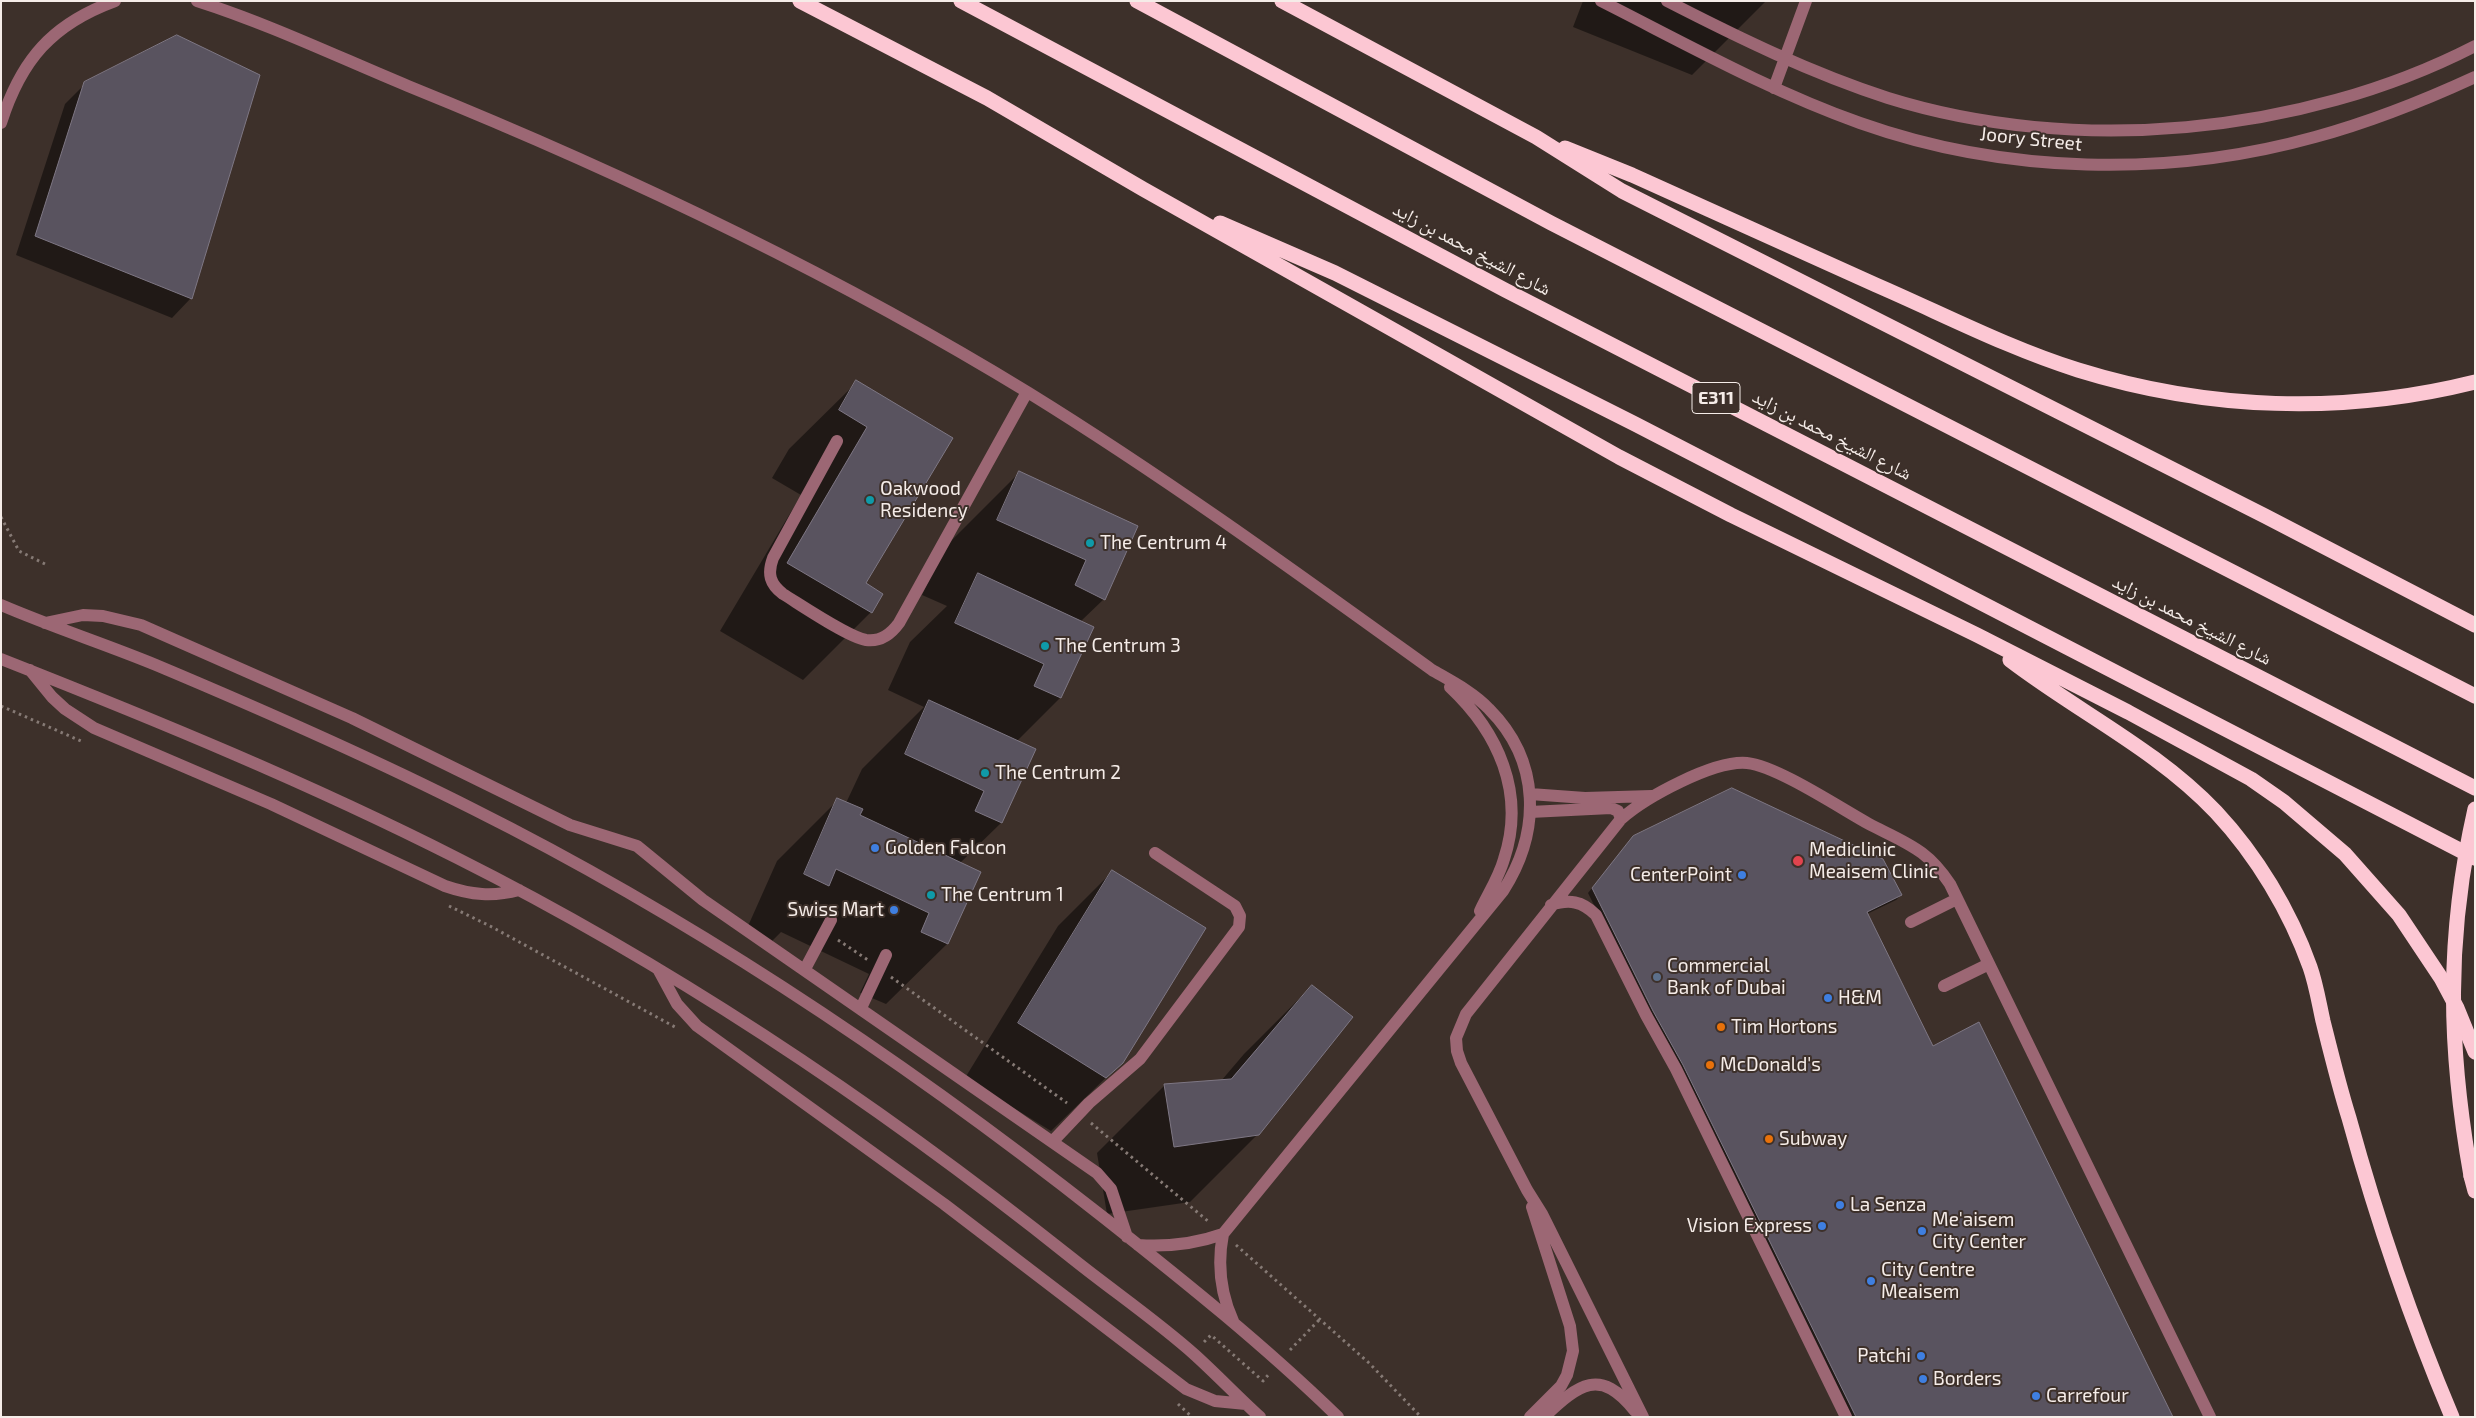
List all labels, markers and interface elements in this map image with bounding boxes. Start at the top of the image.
street label: Joory Street [1979,122,2083,156]
street label: شارع الشيخ محمد بن زايد [1389,198,1555,300]
road number: E311 [1692,382,1740,413]
street label: شارع الشيخ محمد بن زايد [1749,385,1915,485]
place label: Oakwood Residency [880,478,968,522]
marker: Oakwood Residency [864,494,876,506]
place label: The Centrum 4 [1100,532,1227,554]
marker: The Centrum 4 [1084,537,1096,549]
street label: شارع الشيخ محمد بن زايد [2109,570,2275,670]
place label: The Centrum 3 [1055,635,1181,657]
marker: The Centrum 3 [1039,640,1051,652]
place label: The Centrum 2 [995,762,1121,784]
marker: The Centrum 2 [979,767,991,779]
place label: Golden Falcon [885,837,1007,859]
place label: Mediclinic Meaisem Clinic [1809,839,1938,883]
marker: Golden Falcon [869,842,881,854]
marker: Mediclinic Meaisem Clinic [1791,854,1805,868]
place label: CenterPoint [1630,864,1732,886]
marker: CenterPoint [1736,869,1748,881]
place label: The Centrum 1 [941,884,1064,906]
marker: The Centrum 1 [925,889,937,901]
place label: Swiss Mart [788,899,884,921]
marker: Swiss Mart [888,904,900,916]
place label: Commercial Bank of Dubai [1667,955,1786,999]
marker: Commercial Bank of Dubai [1651,971,1663,983]
place label: H&M [1838,987,1882,1009]
marker: H&M [1822,992,1834,1004]
place label: Tim Hortons [1731,1016,1837,1038]
marker: Tim Hortons [1715,1021,1727,1033]
place label: McDonald's [1720,1054,1821,1076]
marker: McDonald's [1704,1059,1716,1071]
place label: Subway [1779,1128,1847,1150]
marker: Subway [1763,1133,1775,1145]
place label: La Senza [1850,1194,1926,1216]
marker: La Senza [1834,1199,1846,1211]
place label: Me'aisem City Center [1932,1209,2026,1253]
place label: Vision Express [1687,1215,1812,1237]
marker: Vision Express [1816,1220,1828,1232]
marker: Me'aisem City Center [1916,1225,1928,1237]
place label: City Centre Meaisem [1881,1259,1975,1303]
marker: City Centre Meaisem [1865,1275,1877,1287]
place label: Patchi [1857,1345,1911,1367]
marker: Patchi [1915,1350,1927,1362]
place label: Borders [1933,1368,2001,1390]
marker: Borders [1917,1373,1929,1385]
place label: Carrefour [2046,1385,2129,1407]
marker: Carrefour [2030,1390,2042,1402]

